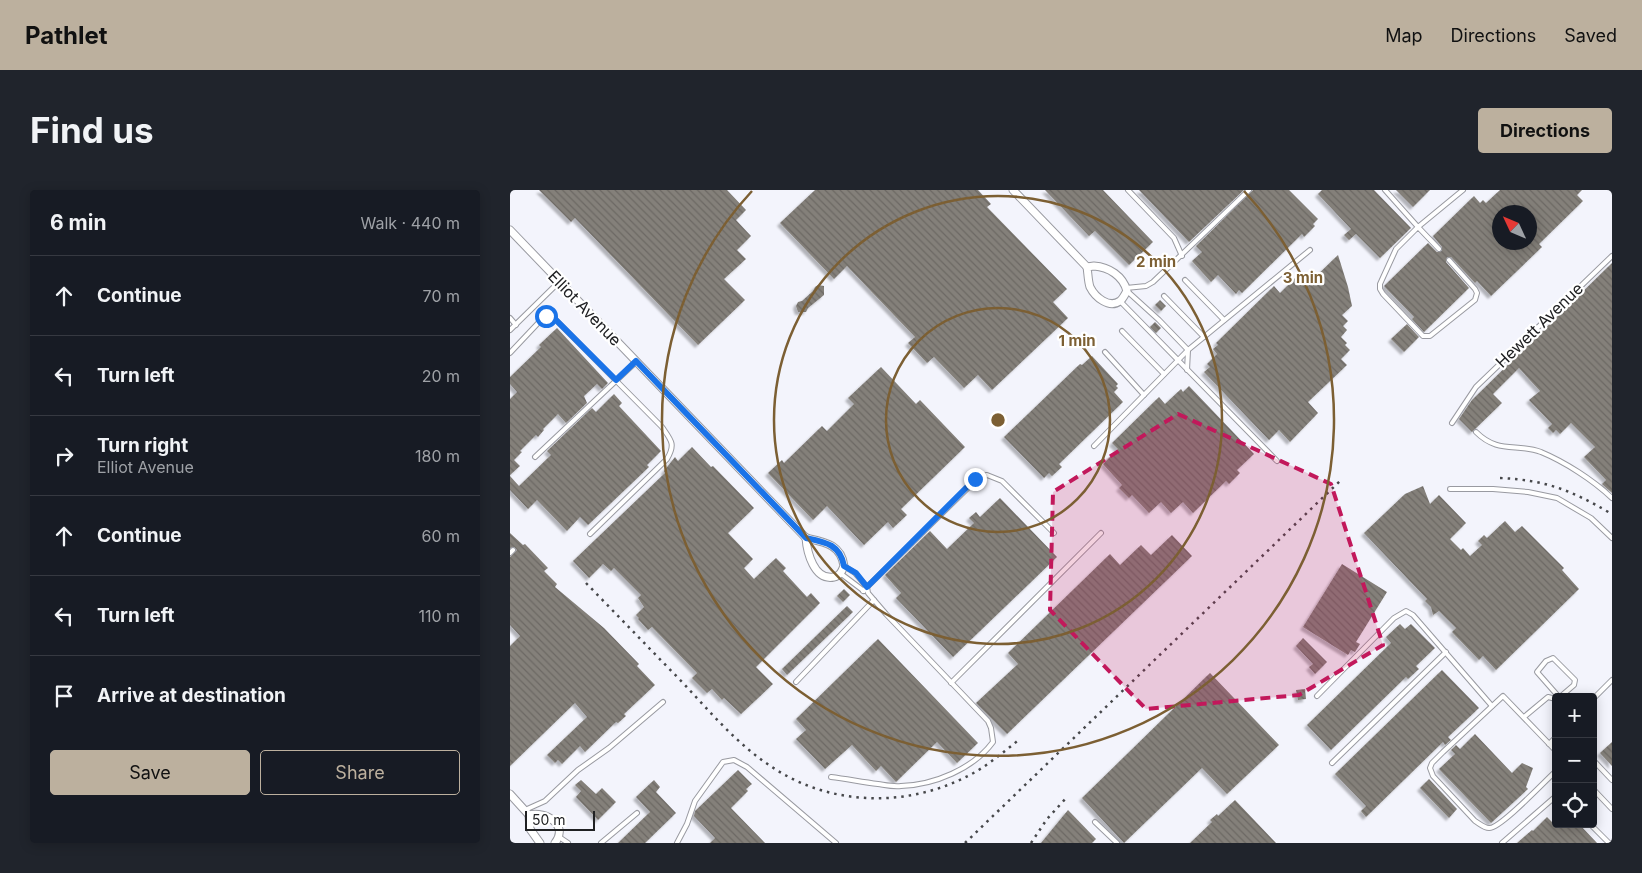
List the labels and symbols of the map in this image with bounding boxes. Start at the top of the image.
north arrow [1492,205,1537,250]
text: 2 min [1136,252,1176,271]
street label: Elliot Avenue [544,266,626,350]
text: 3 min [1283,268,1323,287]
street label: Hewett Avenue [1491,278,1587,372]
route start [535,305,558,328]
text: 1 min [1058,331,1096,350]
centre of rings [989,411,1007,429]
route end [964,468,987,491]
scale bar [525,808,595,831]

